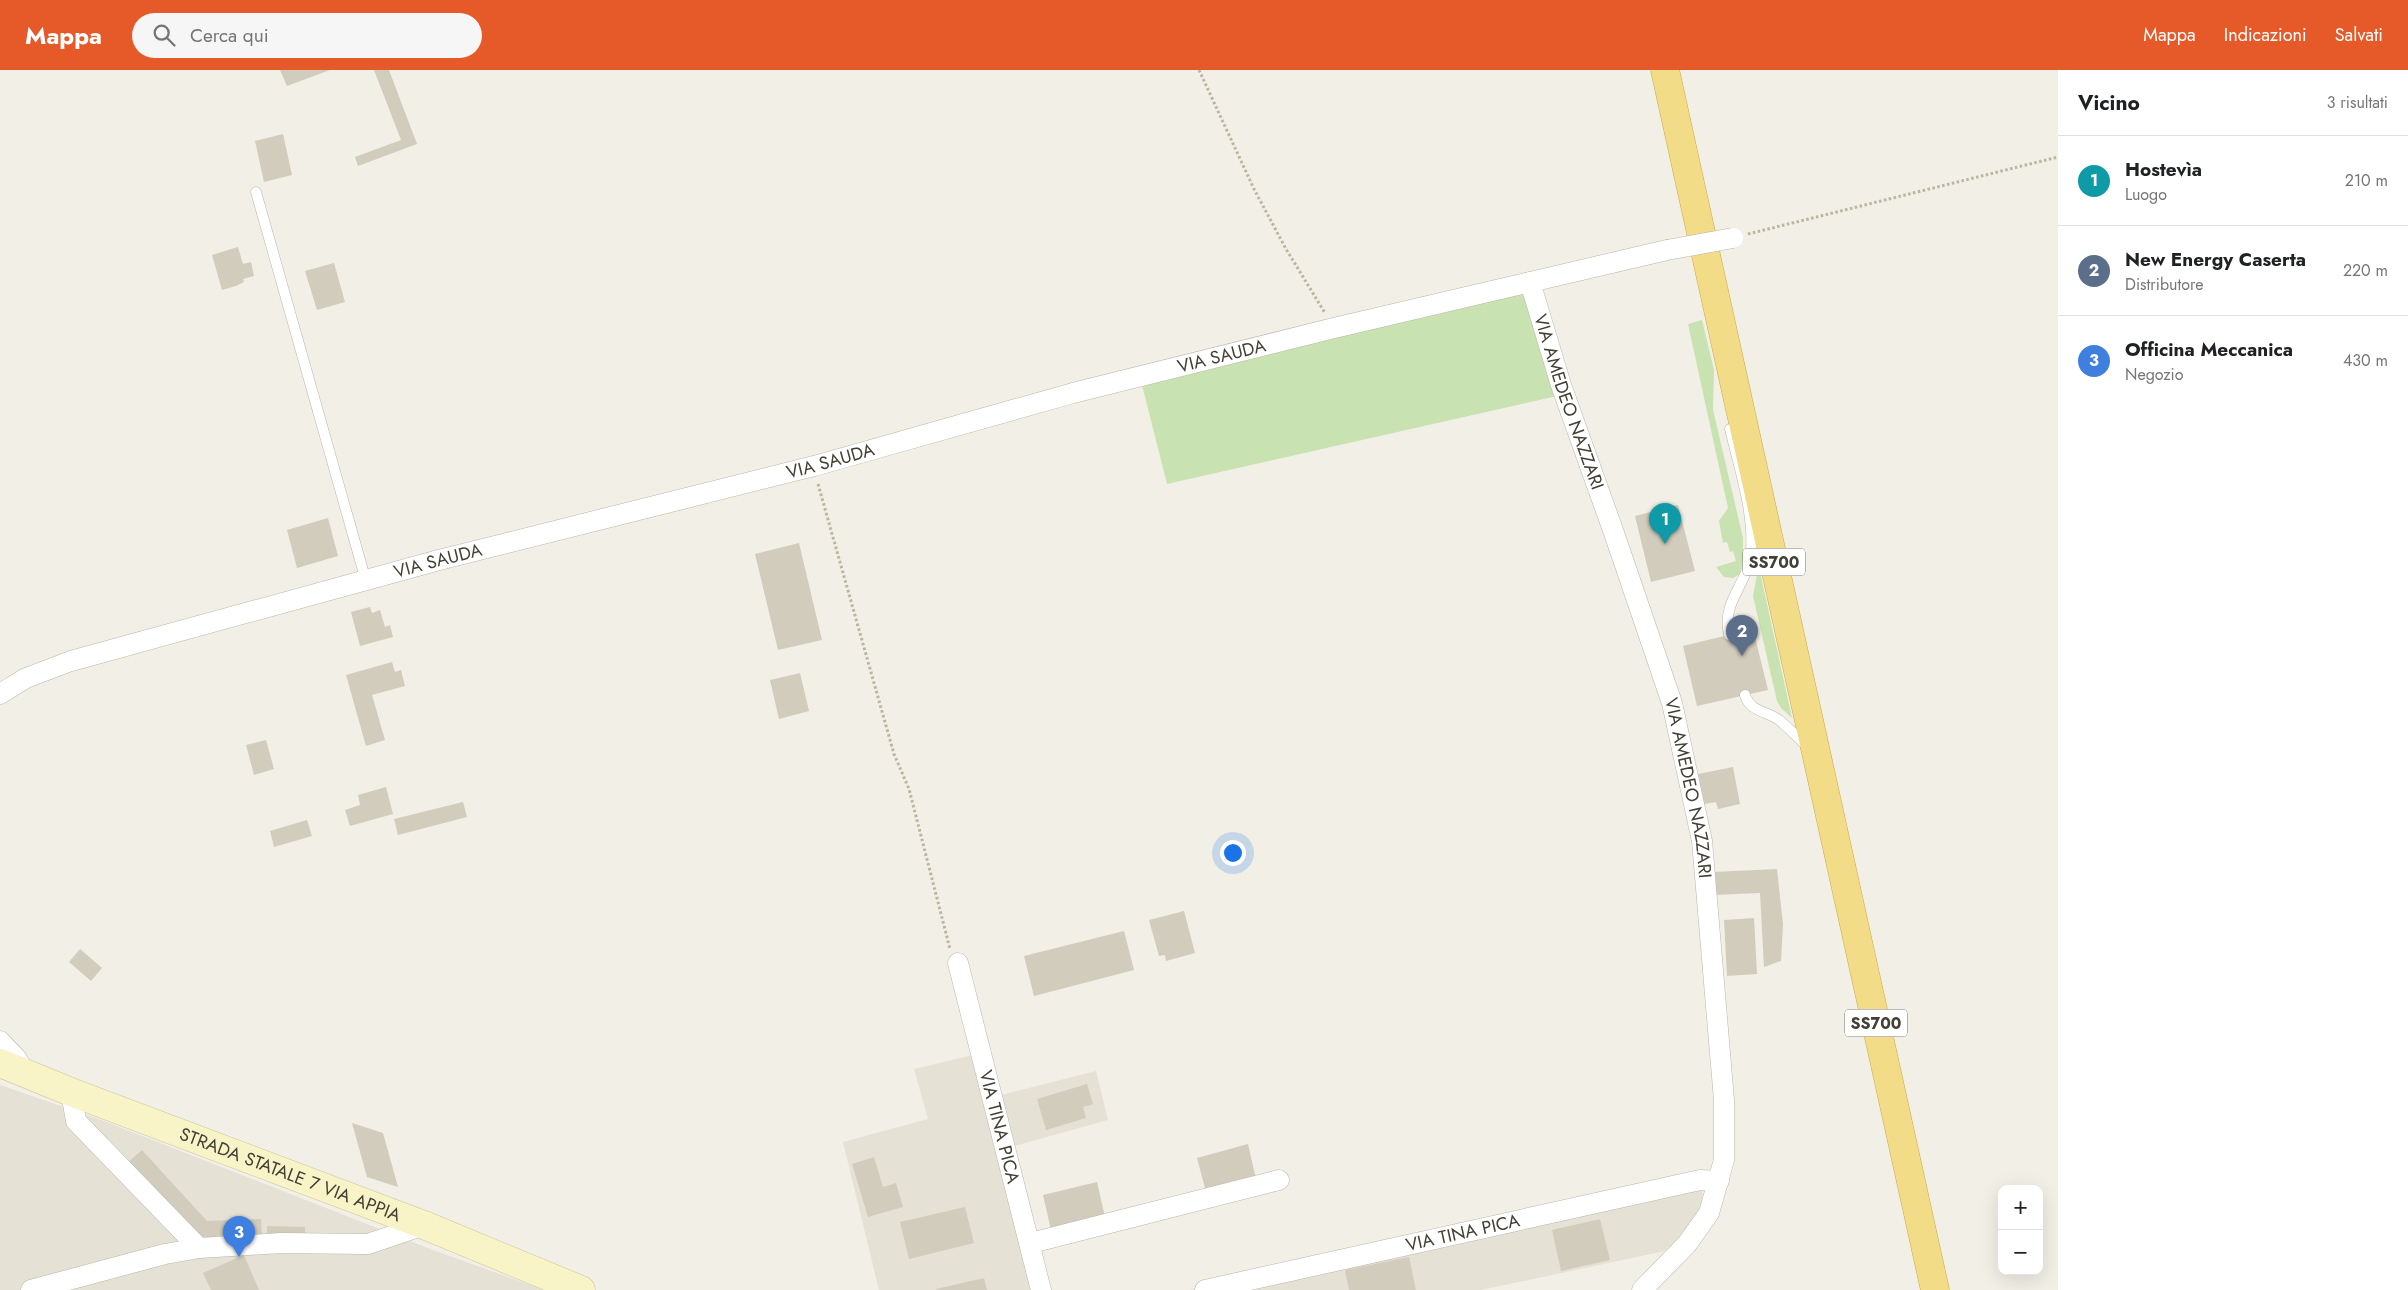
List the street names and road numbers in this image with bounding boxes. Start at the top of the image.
street label: VIA AMEDEO NAZZARI [1527,311,1610,493]
street label: VIA SAUDA [1175,332,1269,380]
street label: VIA SAUDA [784,437,878,485]
street label: VIA SAUDA [391,537,485,585]
road number: SS700 [1743,548,1805,576]
street label: VIA AMEDEO NAZZARI [1658,695,1718,879]
road number: SS700 [1845,1010,1907,1036]
street label: VIA TINA PICA [973,1067,1026,1186]
street label: STRADA STATALE 7 VIA APPIA [176,1121,405,1228]
street label: VIA TINA PICA [1403,1207,1522,1258]

